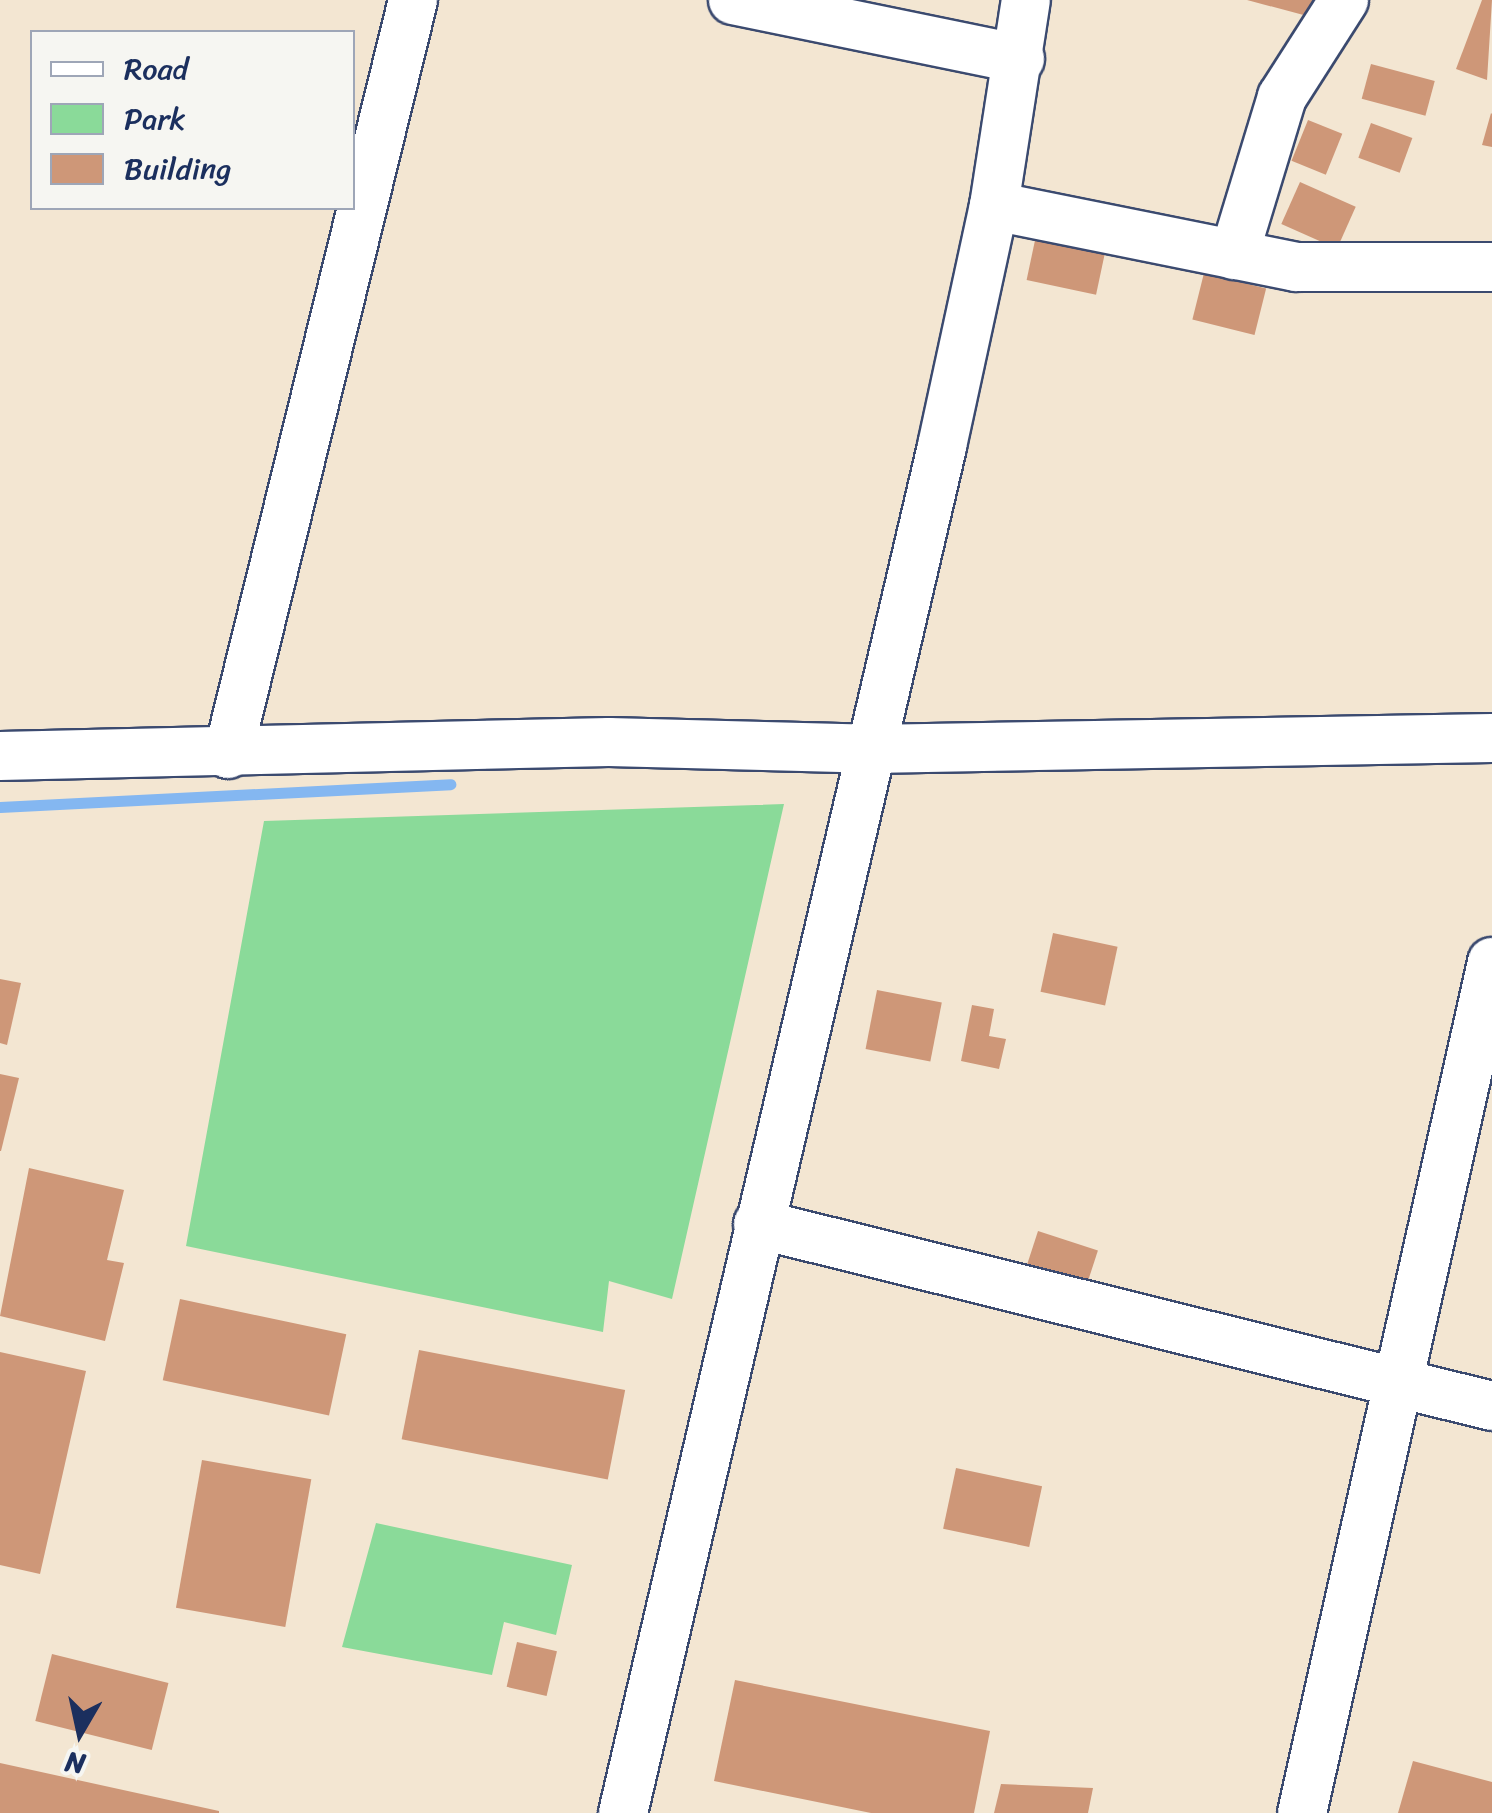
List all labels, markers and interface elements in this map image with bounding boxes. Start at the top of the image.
legend [30,30,355,210]
text: Road [124,42,188,96]
text: Park [124,92,186,146]
text: Building [124,142,231,196]
north arrow [30,1683,130,1783]
text: N [62,1737,89,1789]

